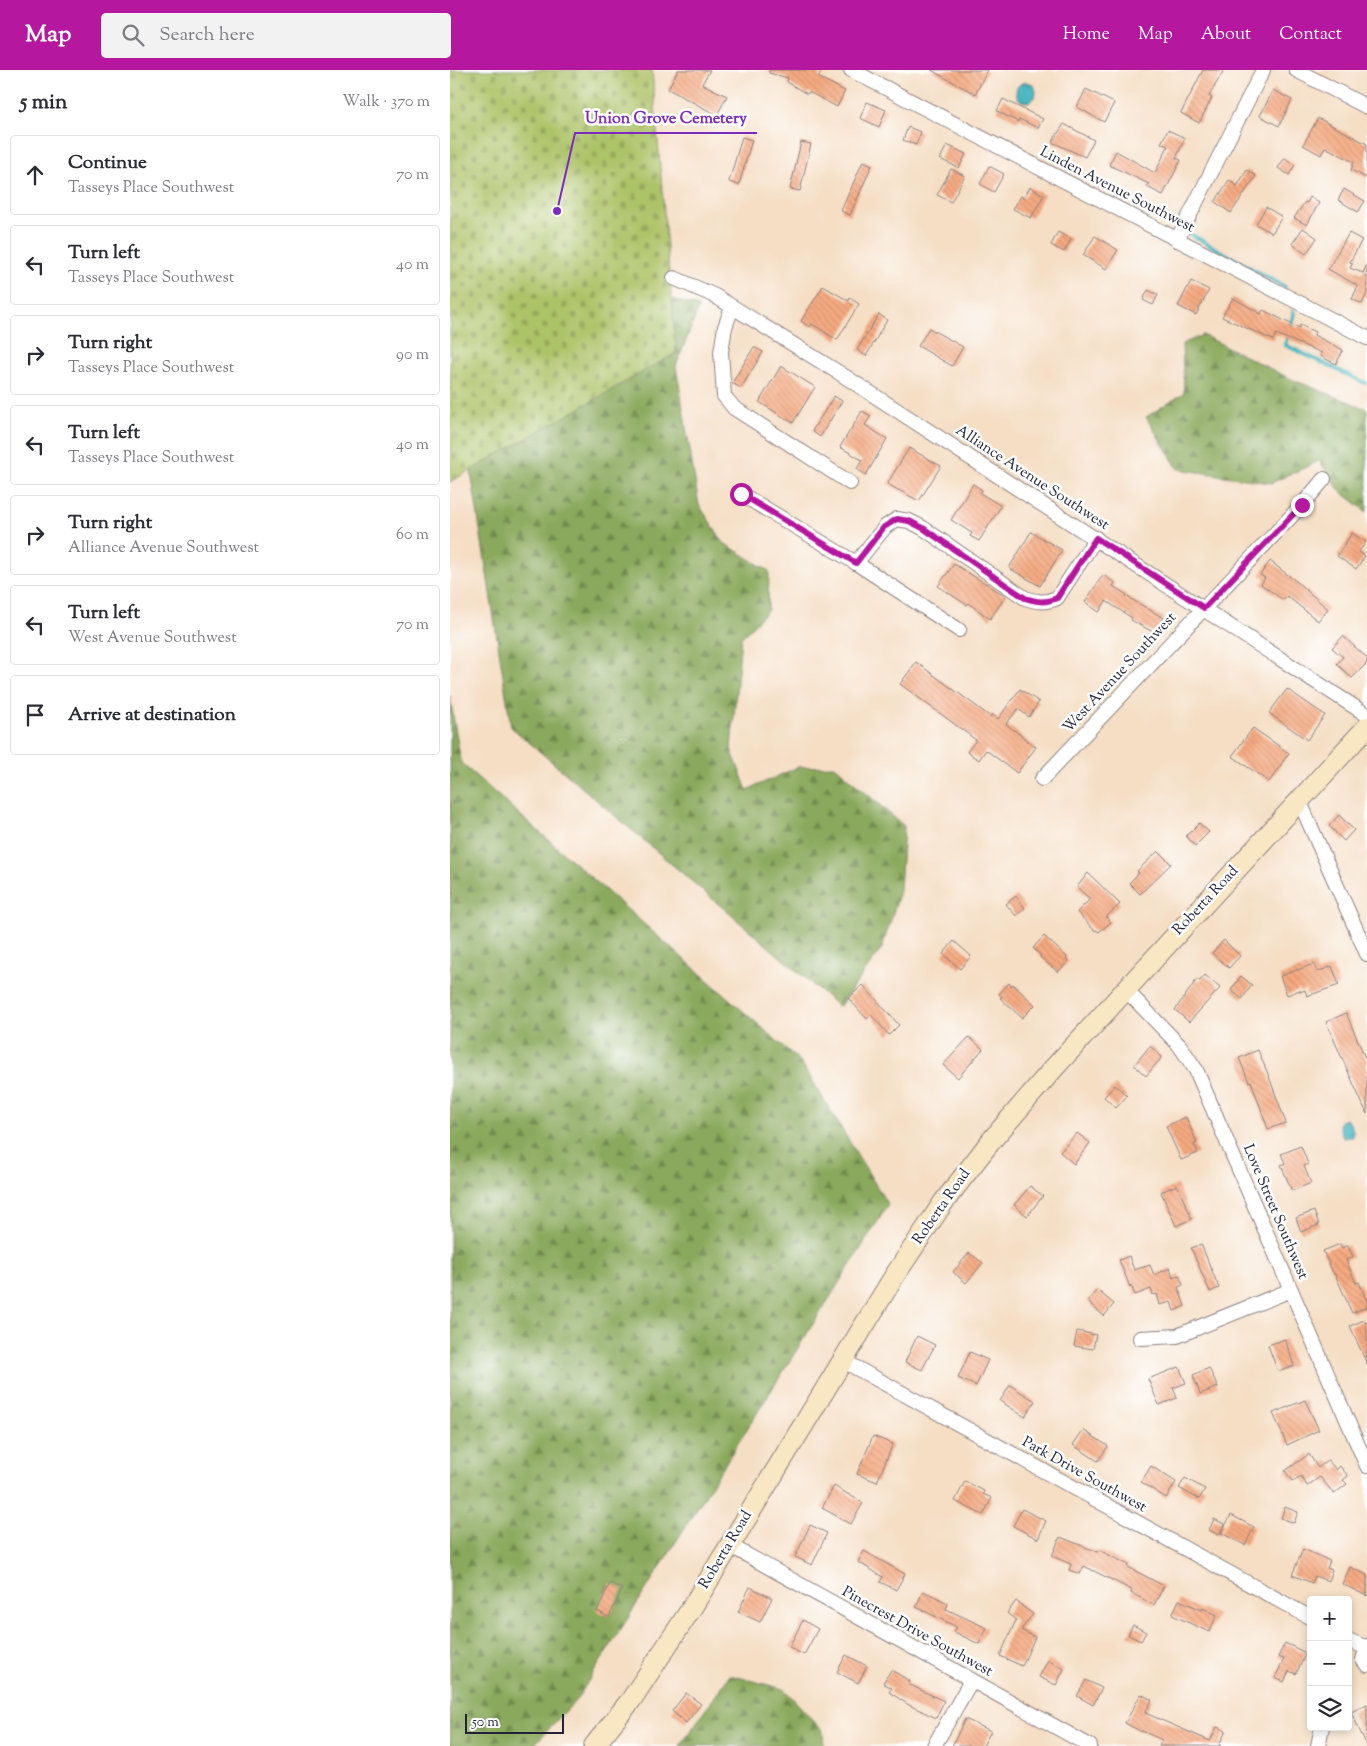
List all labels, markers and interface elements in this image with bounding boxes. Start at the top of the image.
search box [101,13,451,58]
text: Map [25,18,71,52]
icon: search [119,21,147,49]
text: Search here [159,22,255,49]
text: Home [1063,22,1110,48]
text: Map [1138,22,1173,48]
text: About [1201,22,1251,48]
text: Contact [1279,22,1342,48]
text: 5 min [20,88,67,118]
text: Walk · 370 m [342,91,430,114]
callout: Union Grove Cemetery [575,102,757,133]
text: Union Grove Cemetery [585,108,747,131]
street label: Linden Avenue Southwest [1036,142,1198,238]
text: Continue [68,150,147,177]
icon: ahead [21,161,49,189]
text: 70 m [396,164,429,187]
text: Tasseys Place Southwest [68,177,234,200]
text: Turn left [68,240,140,267]
icon: left [21,251,49,279]
text: 40 m [396,254,429,277]
text: Tasseys Place Southwest [68,267,234,290]
text: Turn right [68,330,152,357]
icon: right [21,341,49,369]
text: 90 m [396,344,429,367]
text: Tasseys Place Southwest [68,357,234,380]
text: Turn left [68,420,140,447]
street label: Alliance Avenue Southwest [951,420,1113,536]
icon: left [21,431,49,459]
text: 40 m [396,434,429,457]
text: Tasseys Place Southwest [68,447,234,470]
route start [730,483,753,506]
route end [1291,494,1314,517]
text: Turn right [68,510,152,537]
icon: right [21,521,49,549]
text: 60 m [396,524,429,547]
text: Alliance Avenue Southwest [68,537,259,560]
text: Turn left [68,600,140,627]
street label: West Avenue Southwest [1058,608,1182,738]
icon: left [21,611,49,639]
text: 70 m [396,614,429,637]
text: West Avenue Southwest [68,627,237,650]
icon: arrive [21,701,49,729]
text: Arrive at destination [68,702,236,729]
street label: Roberta Road [1168,861,1244,940]
street label: Love Street Southwest [1237,1141,1313,1283]
street label: Roberta Road [908,1164,976,1249]
street label: Park Drive Southwest [1018,1432,1150,1518]
street label: Roberta Road [694,1506,758,1593]
street label: Pinecrest Drive Southwest [838,1582,996,1682]
map controls [1307,1596,1352,1731]
button: + [1307,1596,1352,1641]
button: − [1307,1641,1352,1686]
button: layers [1307,1686,1352,1731]
scale bar [465,1711,564,1734]
text: 50 m [472,1713,499,1733]

